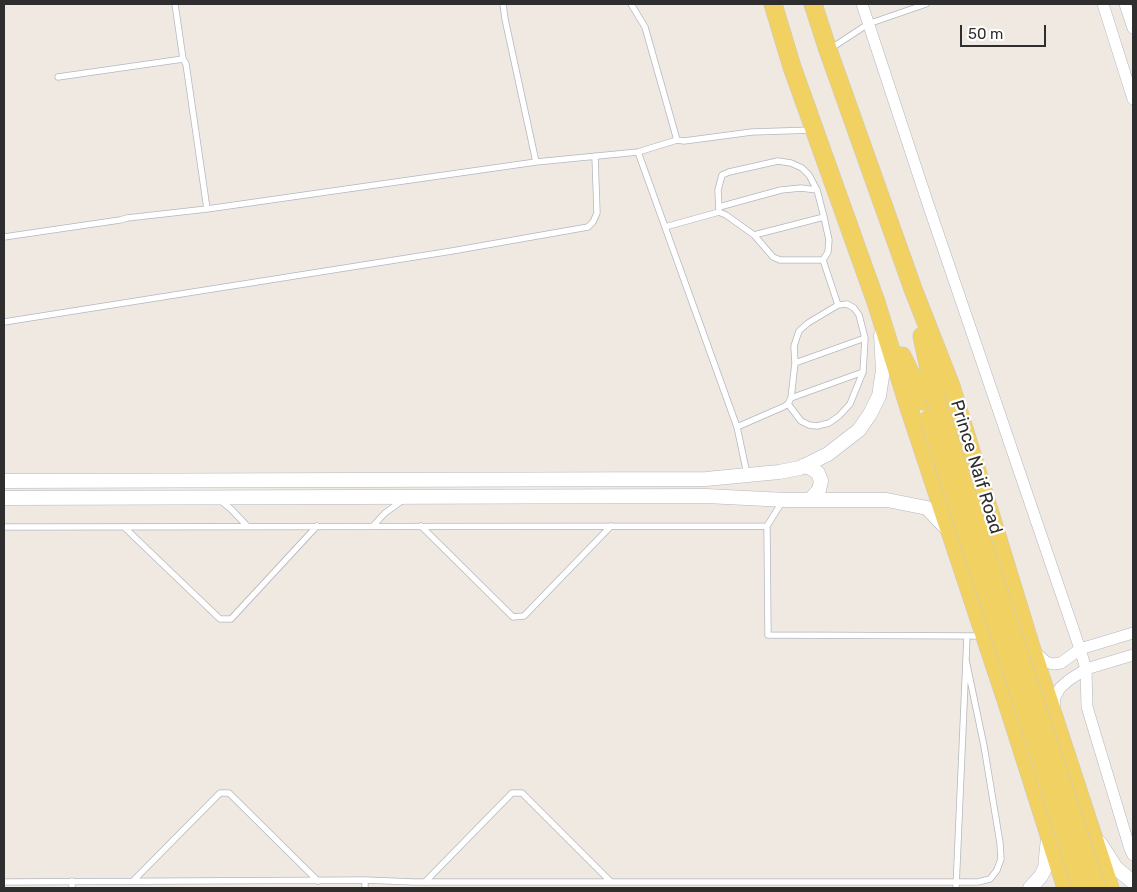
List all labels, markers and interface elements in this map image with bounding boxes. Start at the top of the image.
scale bar [962,15,1048,47]
text: 50 m [968,25,1003,43]
street label: Prince Naif Road [945,397,1007,537]

